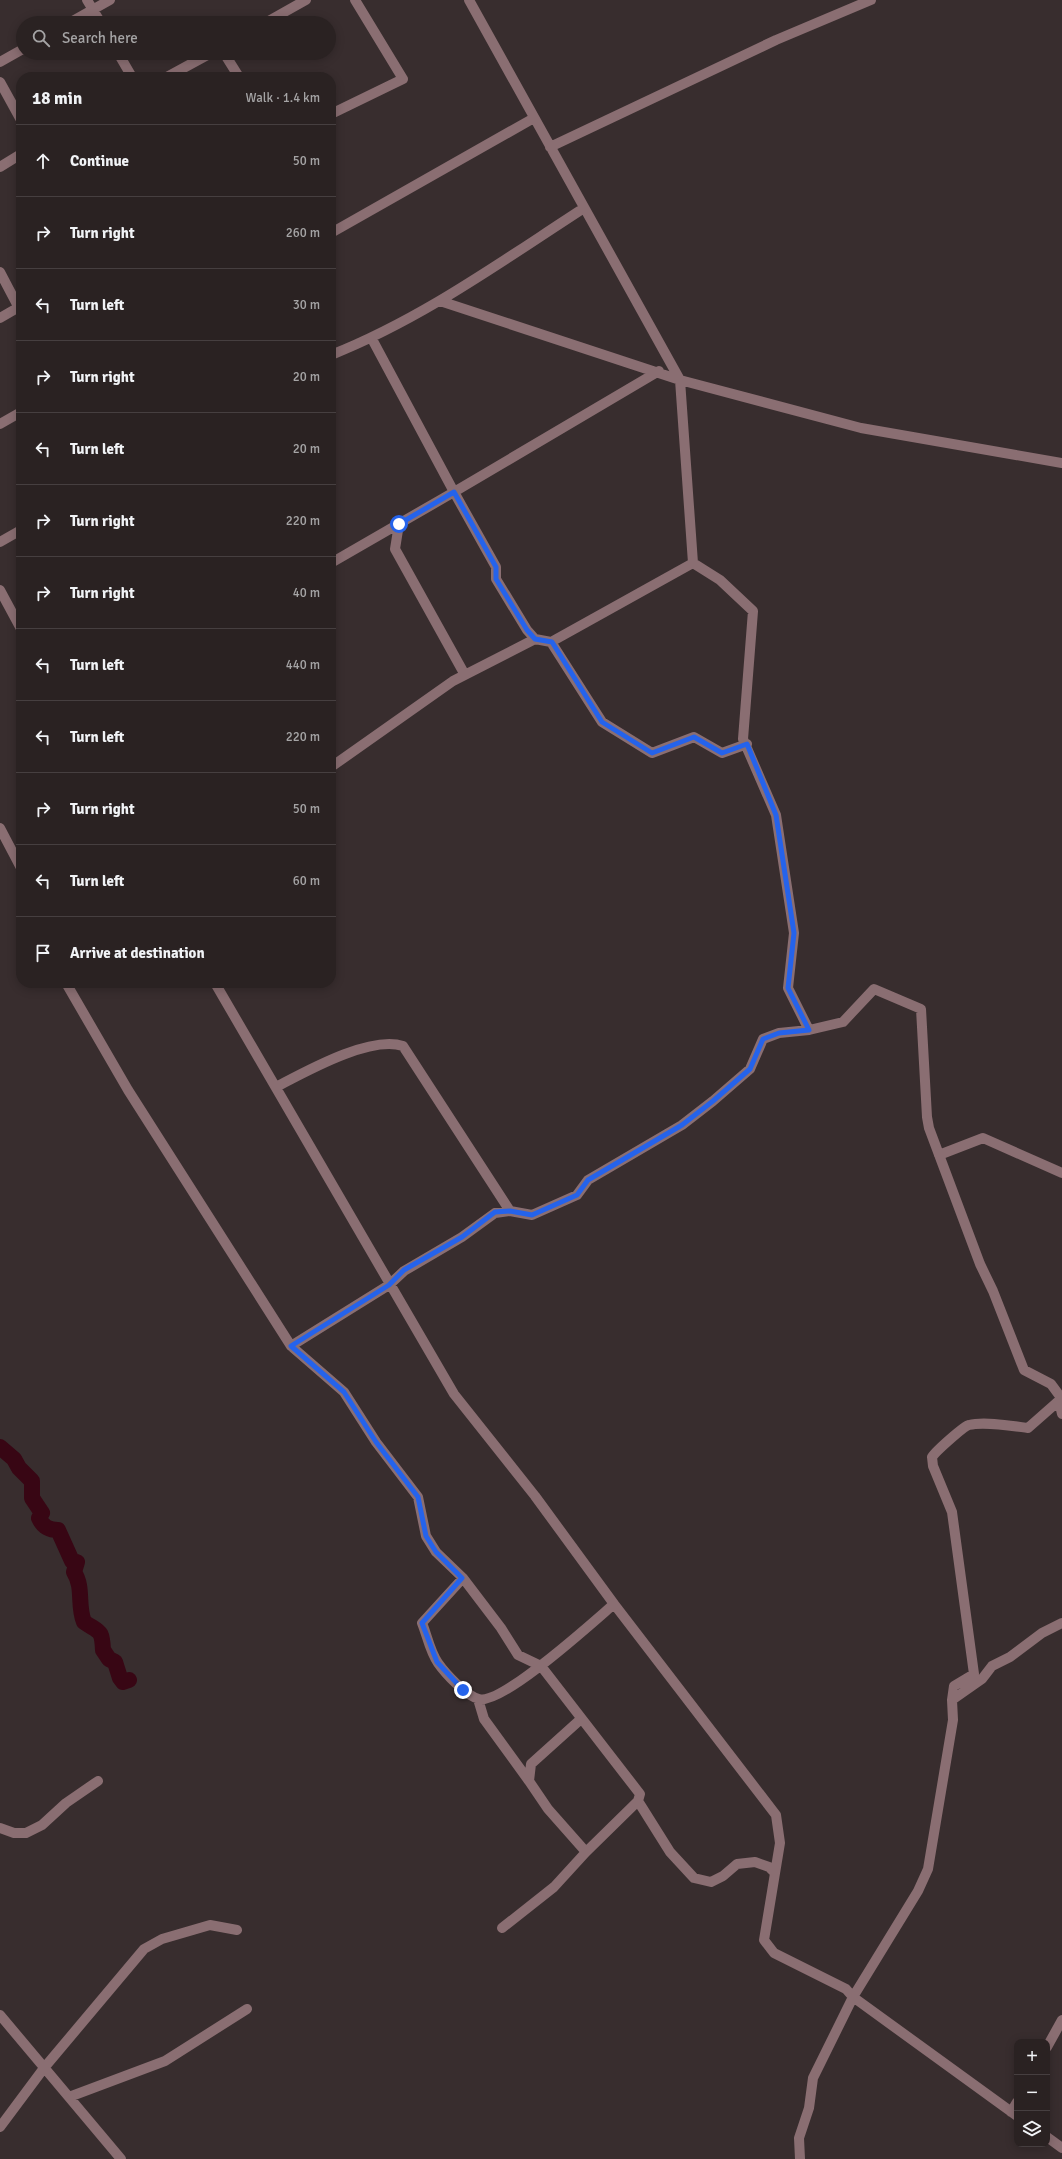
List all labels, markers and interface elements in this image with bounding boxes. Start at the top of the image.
search box [16,16,336,60]
icon: search [30,27,52,49]
text: Search here [62,29,138,47]
text: 18 min [32,88,82,109]
text: Walk · 1.4 km [246,90,320,106]
icon: ahead [32,150,54,172]
text: Continue [70,152,129,170]
text: 50 m [293,153,320,169]
icon: right [32,222,54,244]
text: Turn right [70,224,135,242]
text: 260 m [286,225,320,241]
icon: left [32,294,54,316]
text: Turn left [70,296,124,314]
text: 30 m [293,297,320,313]
icon: right [32,366,54,388]
text: Turn right [70,368,135,386]
text: 20 m [293,369,320,385]
icon: left [32,438,54,460]
text: Turn left [70,440,124,458]
text: 20 m [293,441,320,457]
icon: right [32,510,54,532]
text: Turn right [70,512,135,530]
text: 220 m [286,513,320,529]
route start [390,515,408,533]
icon: right [32,582,54,604]
text: Turn right [70,584,135,602]
text: 40 m [293,585,320,601]
icon: left [32,654,54,676]
text: Turn left [70,656,124,674]
text: 440 m [286,657,320,673]
icon: left [32,726,54,748]
text: Turn left [70,728,124,746]
text: 220 m [286,729,320,745]
icon: right [32,798,54,820]
text: Turn right [70,800,135,818]
text: 50 m [293,801,320,817]
icon: left [32,870,54,892]
text: Turn left [70,872,124,890]
text: 60 m [293,873,320,889]
icon: arrive [32,942,54,964]
text: Arrive at destination [70,944,205,962]
route end [454,1681,472,1699]
map controls [1014,2039,1050,2147]
button: + [1014,2039,1050,2075]
button: − [1014,2075,1050,2111]
button: layers [1014,2111,1050,2147]

